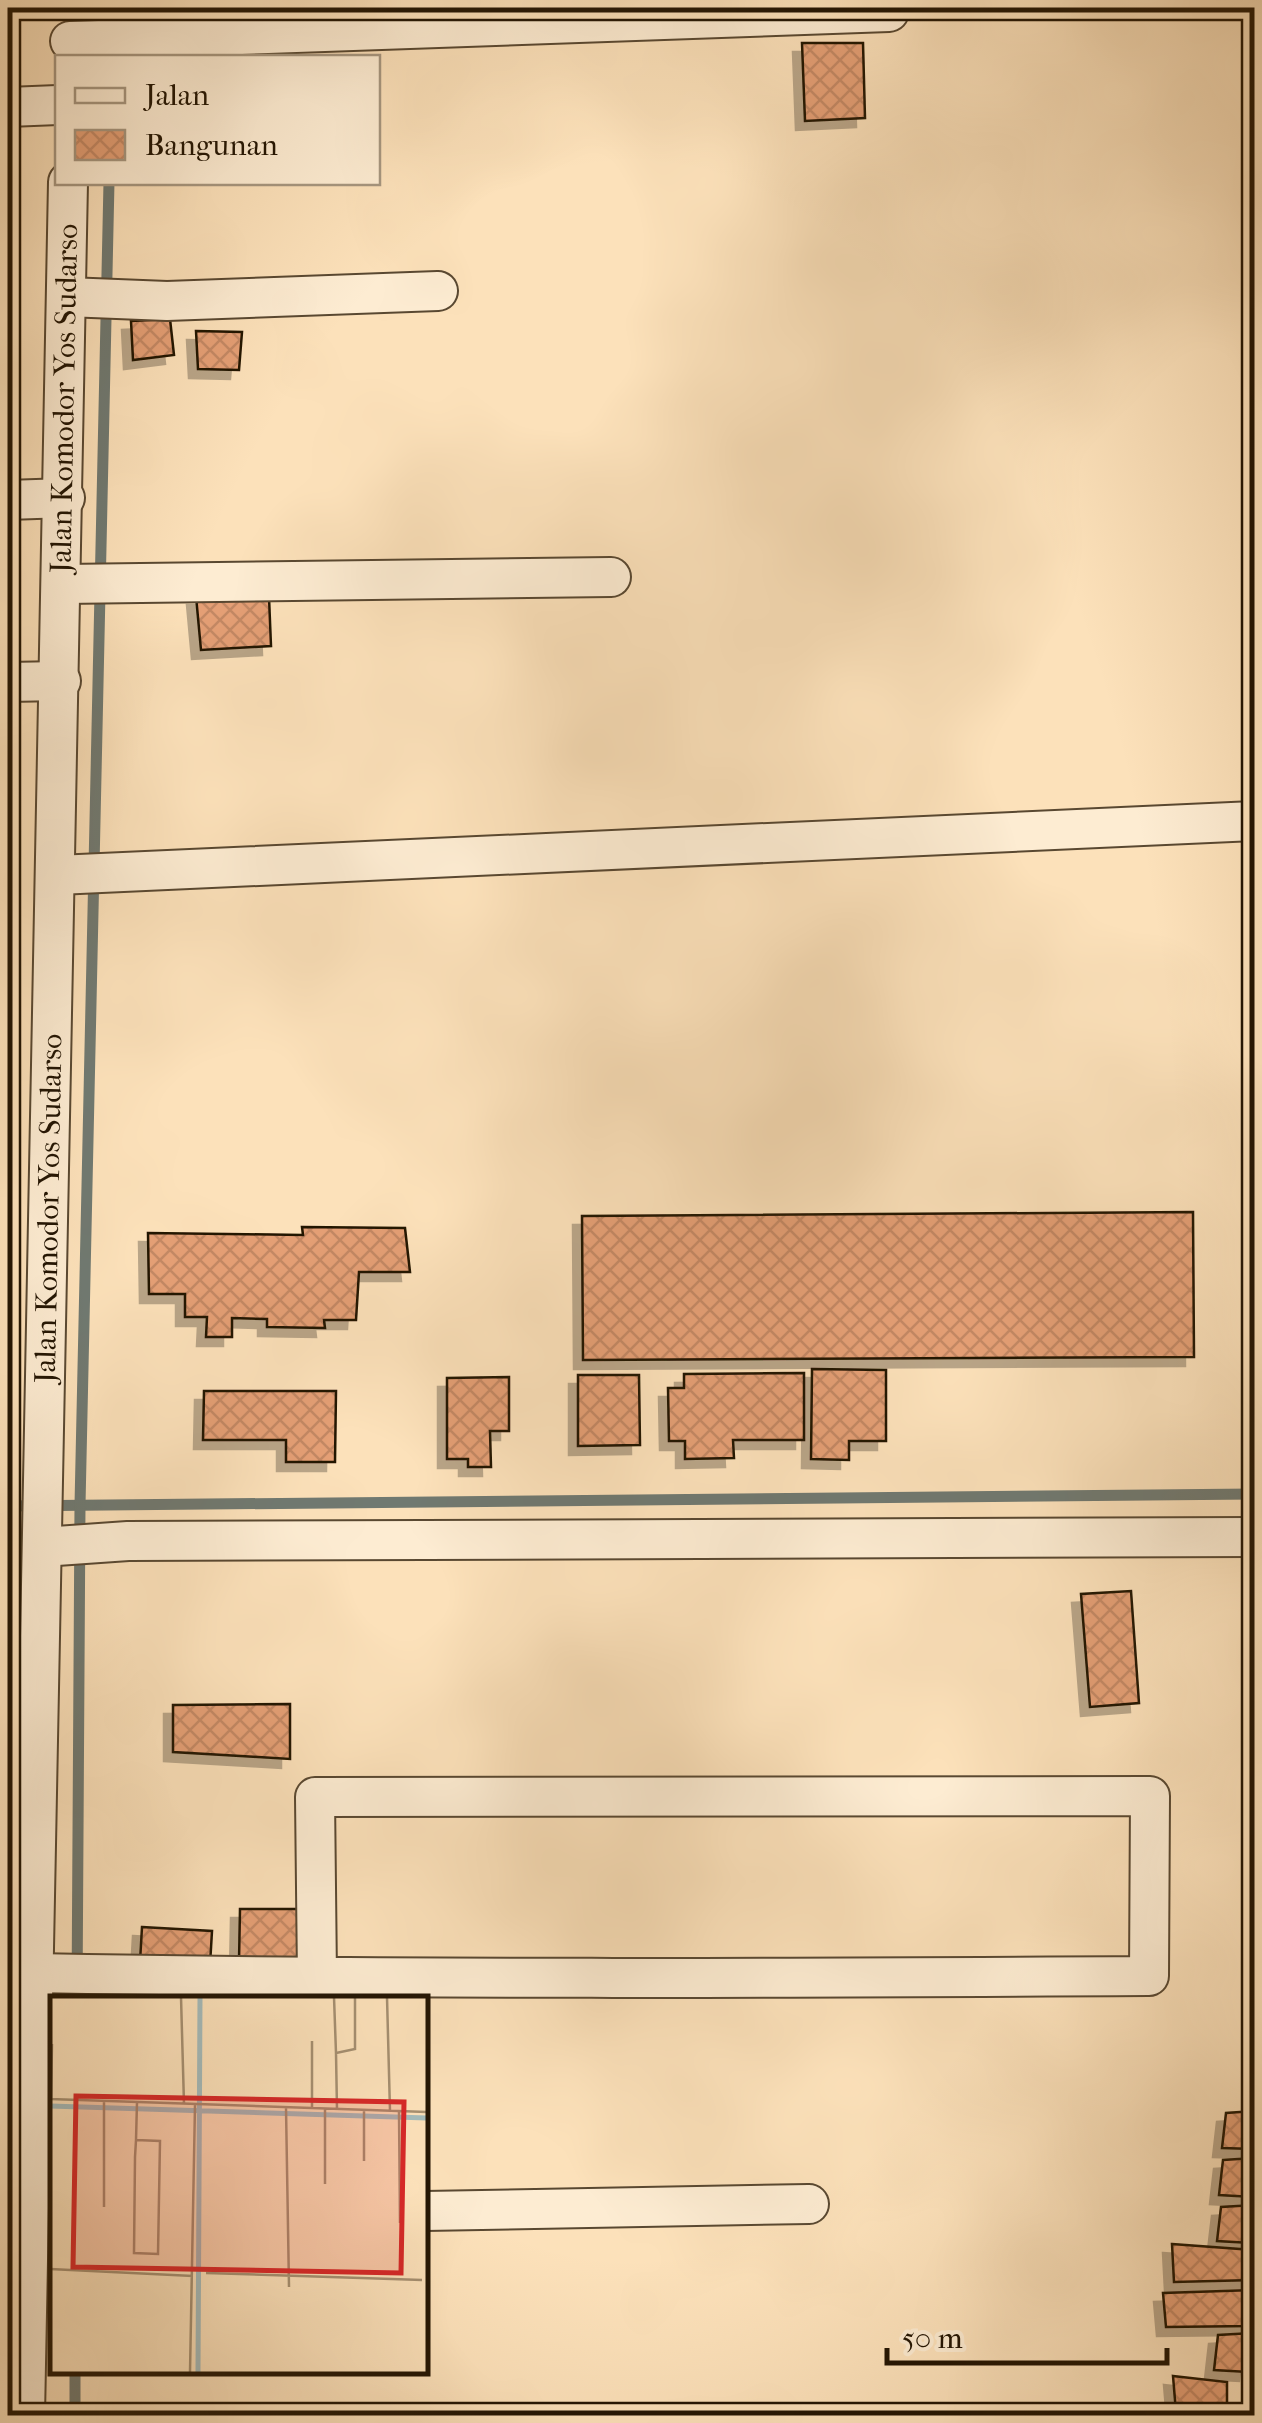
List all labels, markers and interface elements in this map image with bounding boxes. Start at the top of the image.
legend [55,55,380,185]
text: Jalan [143,78,210,113]
text: Bangunan [145,128,279,163]
street label: Jalan Komodor Yos Sudarso [43,223,85,575]
street label: Jalan Komodor Yos Sudarso [28,1033,70,1385]
inset map [50,1996,428,2373]
scale bar [887,2303,1167,2365]
text: 50 m [902,2321,963,2356]

